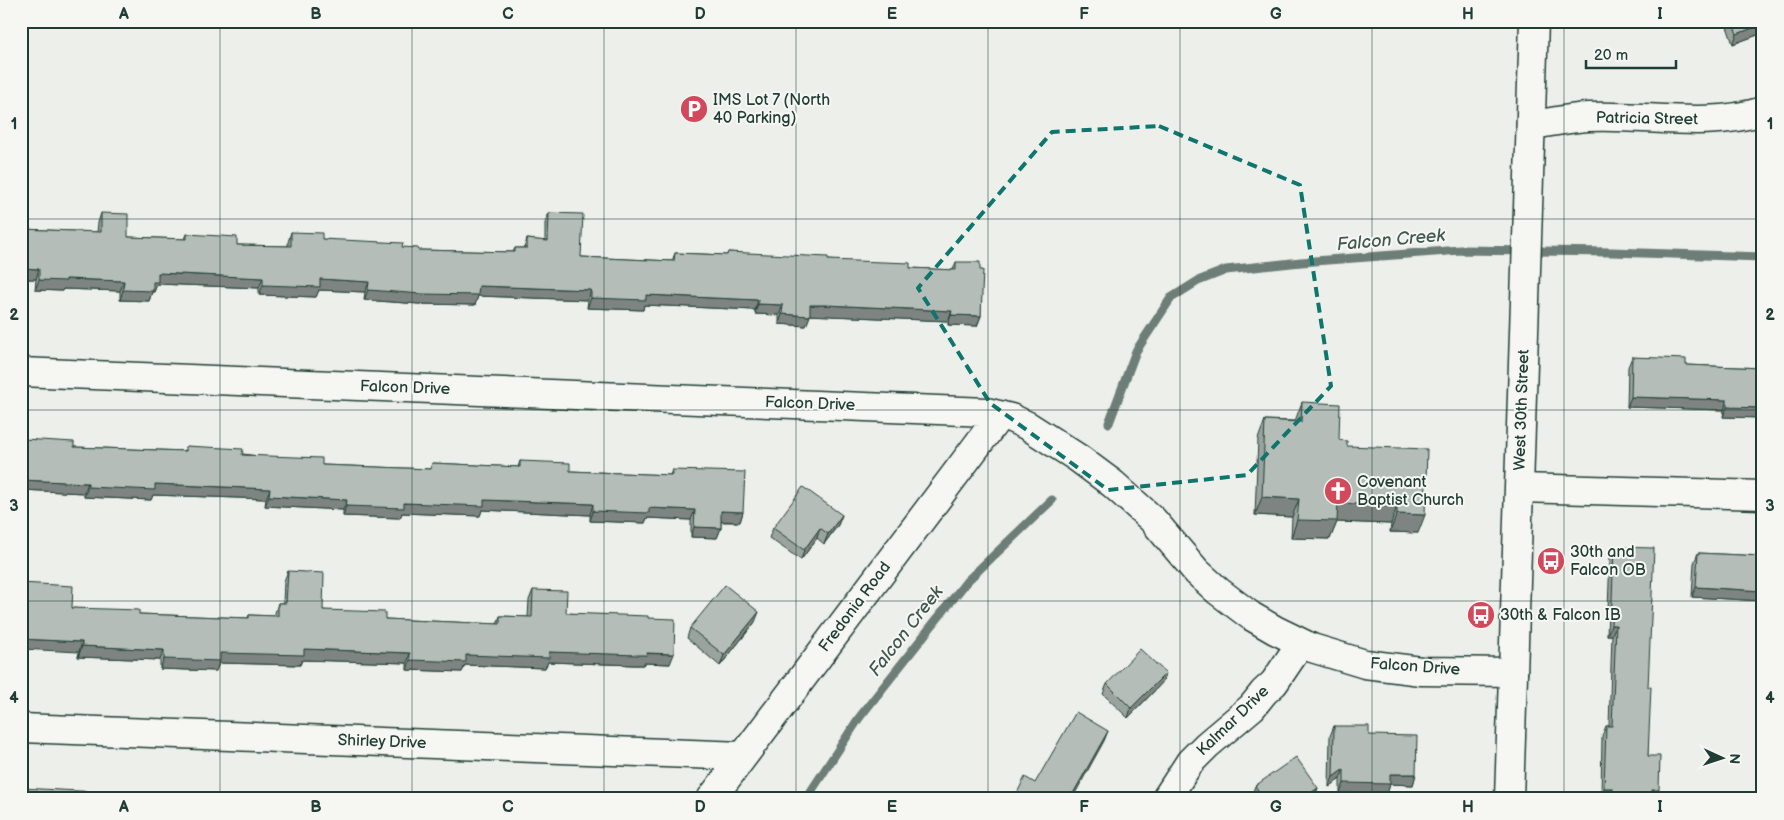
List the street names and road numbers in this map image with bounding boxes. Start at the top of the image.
street label: Patricia Street [1596,109,1698,129]
street label: West 30th Street [1510,349,1534,471]
street label: Falcon Drive [360,377,451,399]
street label: Falcon Drive [765,393,856,415]
street label: Fredonia Road [815,558,895,656]
street label: Falcon Drive [1369,654,1461,680]
street label: Kalmar Drive [1193,682,1273,760]
street label: Shirley Drive [337,731,427,753]

